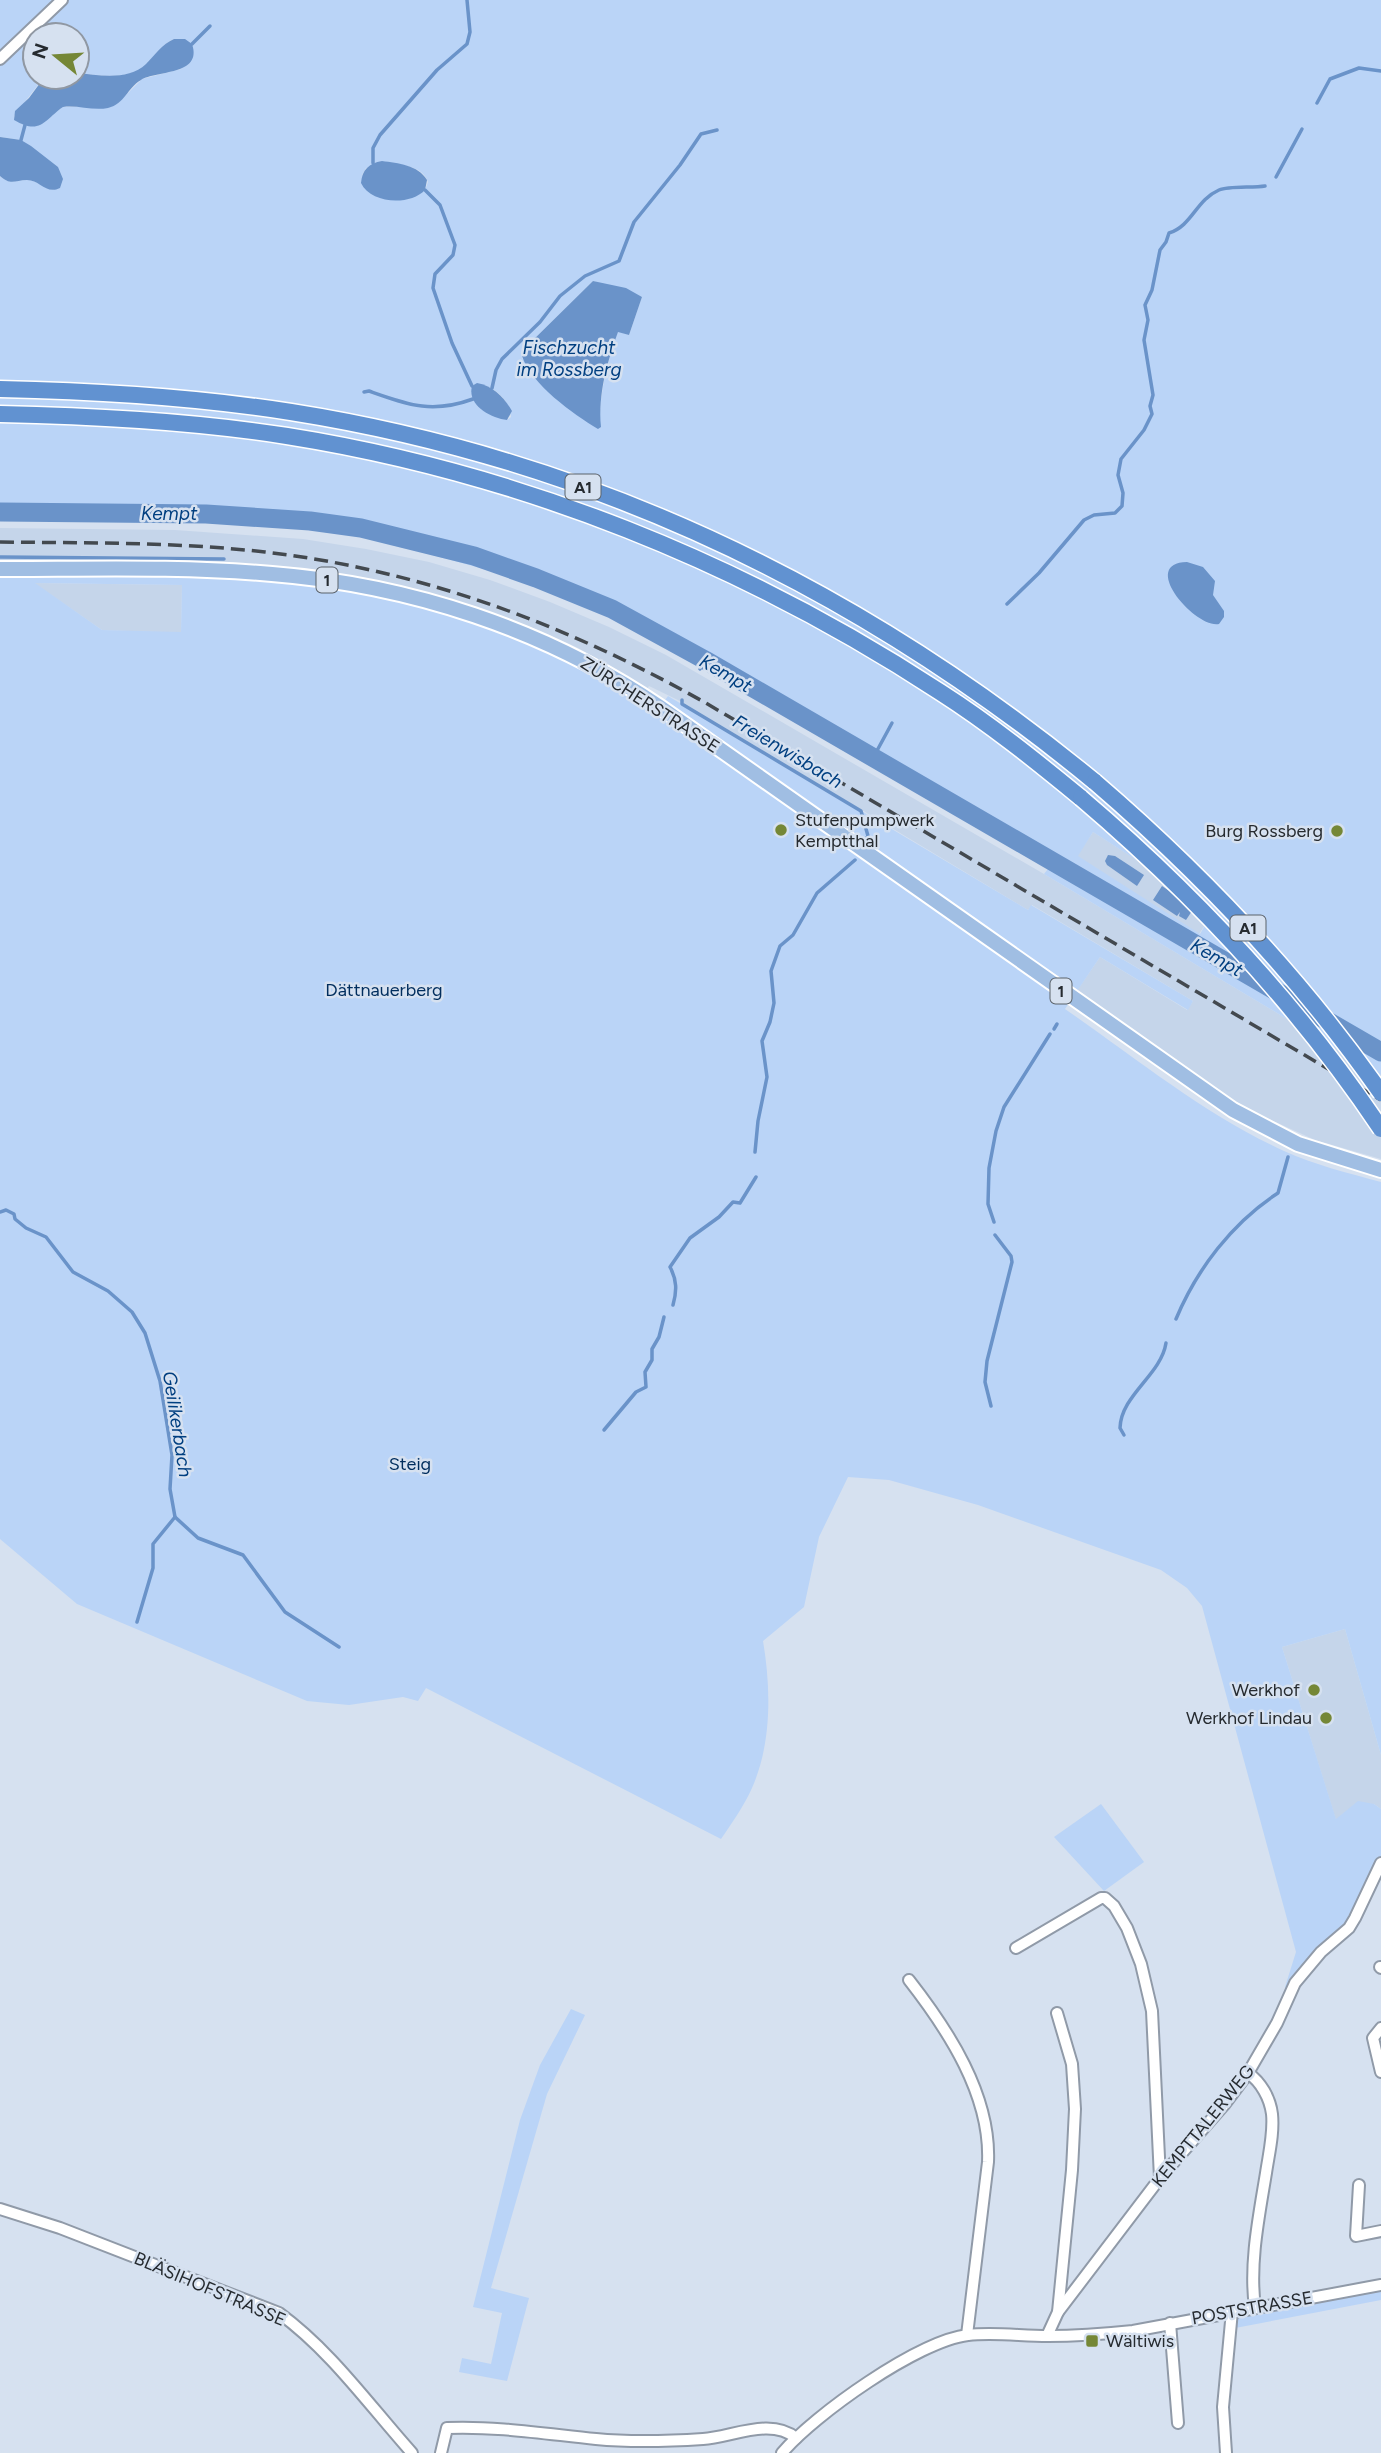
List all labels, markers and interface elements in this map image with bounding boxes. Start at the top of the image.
north arrow [21,21,91,91]
text: N [27,40,54,61]
water label: Fischzucht im Rossberg [516,336,622,381]
road number: A1 [566,474,600,500]
water label: Kempt [141,502,198,525]
road number: 1 [316,568,338,593]
water label: Kempt [696,649,757,698]
street label: ZÜRCHERSTRASSE [576,652,724,758]
water label: Freienwisbach [729,710,847,793]
place label: Stufenpumpwerk Kemptthal [795,809,935,852]
place label: Burg Rossberg [1205,820,1323,842]
marker: Stufenpumpwerk Kemptthal [773,822,789,838]
marker: Burg Rossberg [1329,823,1345,839]
road number: A1 [1230,916,1266,940]
water label: Kempt [1187,933,1248,982]
park label: Dättnauerberg [325,979,443,1001]
road number: 1 [1050,979,1072,1004]
water label: Geilikerbach [158,1369,197,1479]
park label: Steig [389,1453,431,1475]
place label: Werkhof [1232,1679,1300,1701]
marker: Werkhof [1306,1682,1322,1698]
place label: Werkhof Lindau [1186,1707,1312,1729]
marker: Werkhof Lindau [1318,1710,1334,1726]
street label: KEMPTTALERWEG [1147,2060,1259,2192]
street label: BLÄSIHOFSTRASSE [131,2247,289,2331]
street label: POSTSTRASSE [1190,2287,1314,2329]
place label: Wältiwis [1106,2330,1174,2352]
marker: Wältiwis [1084,2333,1100,2349]

